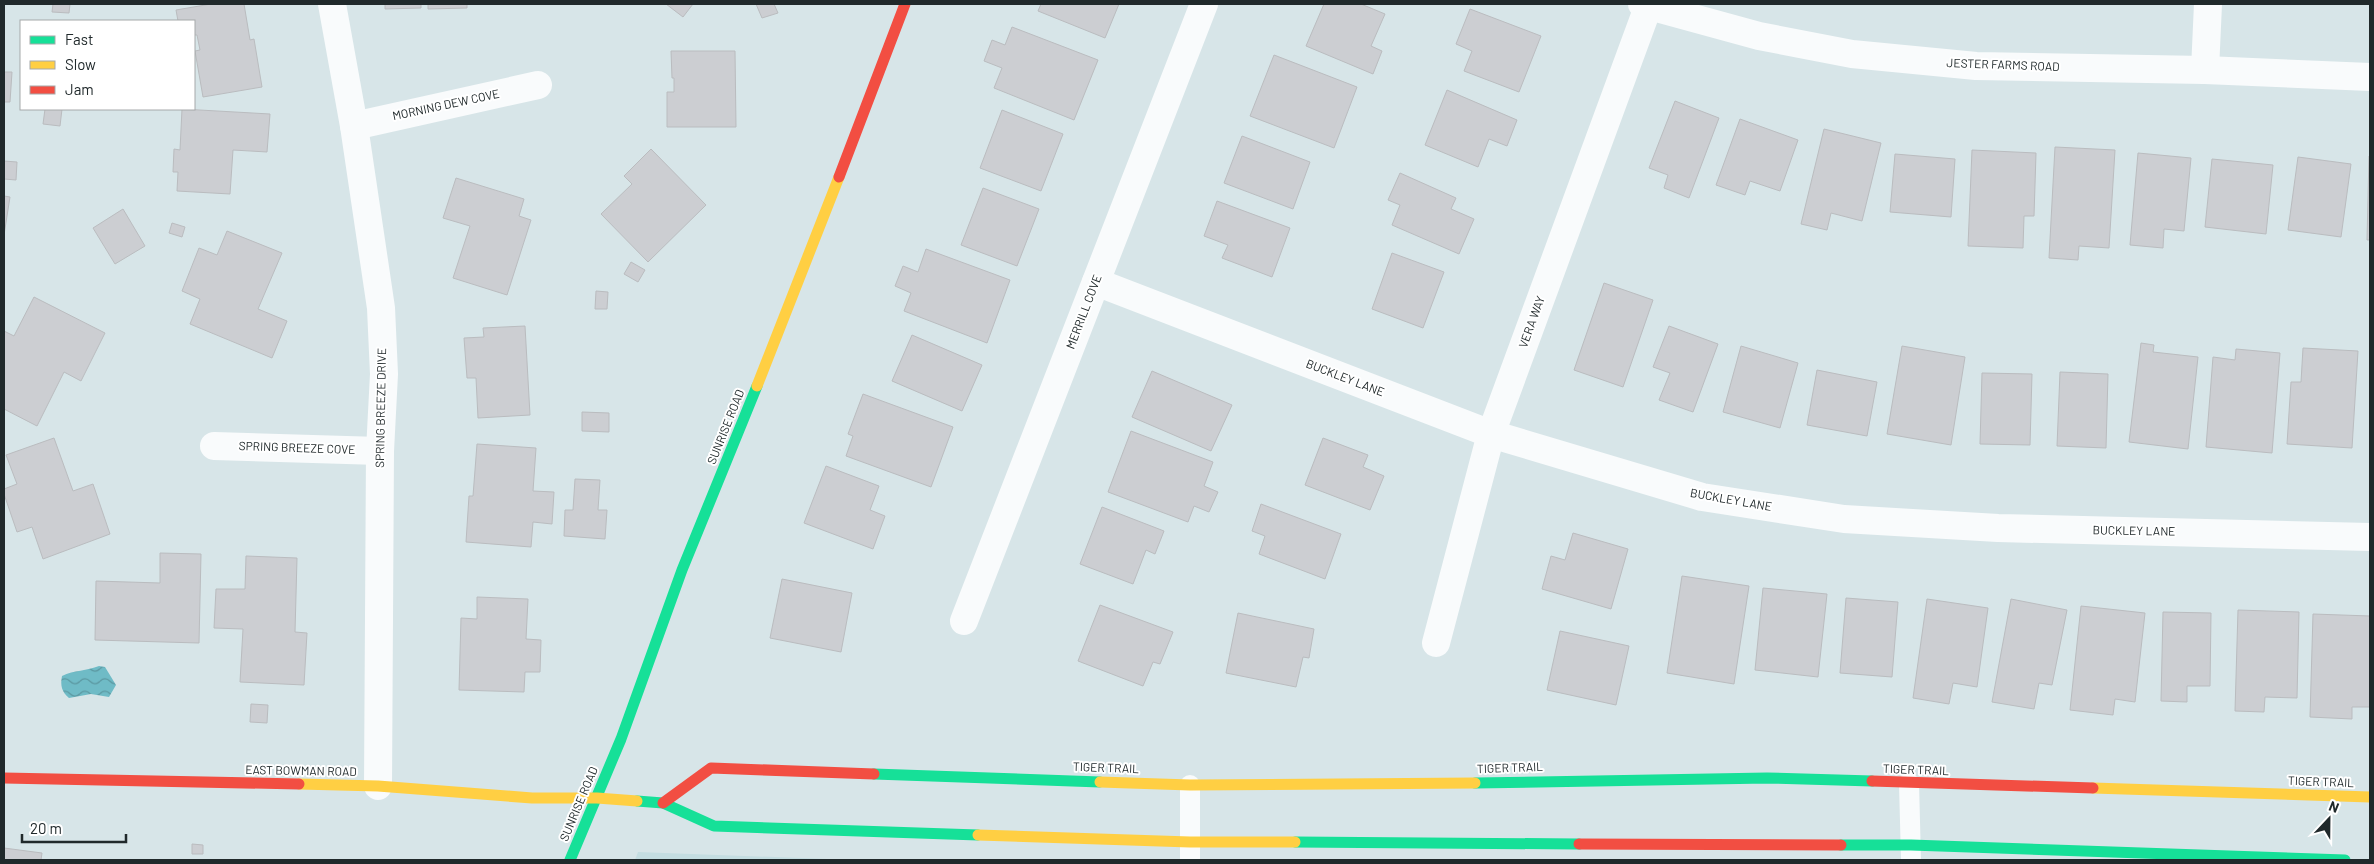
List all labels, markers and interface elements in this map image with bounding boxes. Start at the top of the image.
legend [20,20,195,110]
text: Fast [65,30,93,48]
text: Slow [65,55,96,73]
street label: JESTER FARMS ROAD [1946,55,2060,73]
text: Jam [65,80,94,98]
street label: MORNING DEW COVE [391,86,501,122]
street label: MERRILL COVE [1062,272,1104,351]
street label: VERA WAY [1515,294,1547,350]
street label: SPRING BREEZE DRIVE [372,348,388,468]
street label: BUCKLEY LANE [1304,356,1387,398]
street label: SUNRISE ROAD [704,387,746,466]
street label: SPRING BREEZE COVE [238,438,356,456]
street label: BUCKLEY LANE [1689,485,1773,513]
street label: BUCKLEY LANE [2092,522,2176,538]
street label: TIGER TRAIL [1073,759,1140,775]
street label: TIGER TRAIL [1477,759,1543,775]
street label: TIGER TRAIL [1883,761,1950,777]
street label: EAST BOWMAN ROAD [245,762,357,778]
street label: SUNRISE ROAD [556,764,600,843]
street label: TIGER TRAIL [2288,773,2355,789]
north arrow [2304,794,2354,844]
text: N [2327,797,2342,816]
scale bar [22,812,126,844]
text: 20 m [30,819,62,837]

